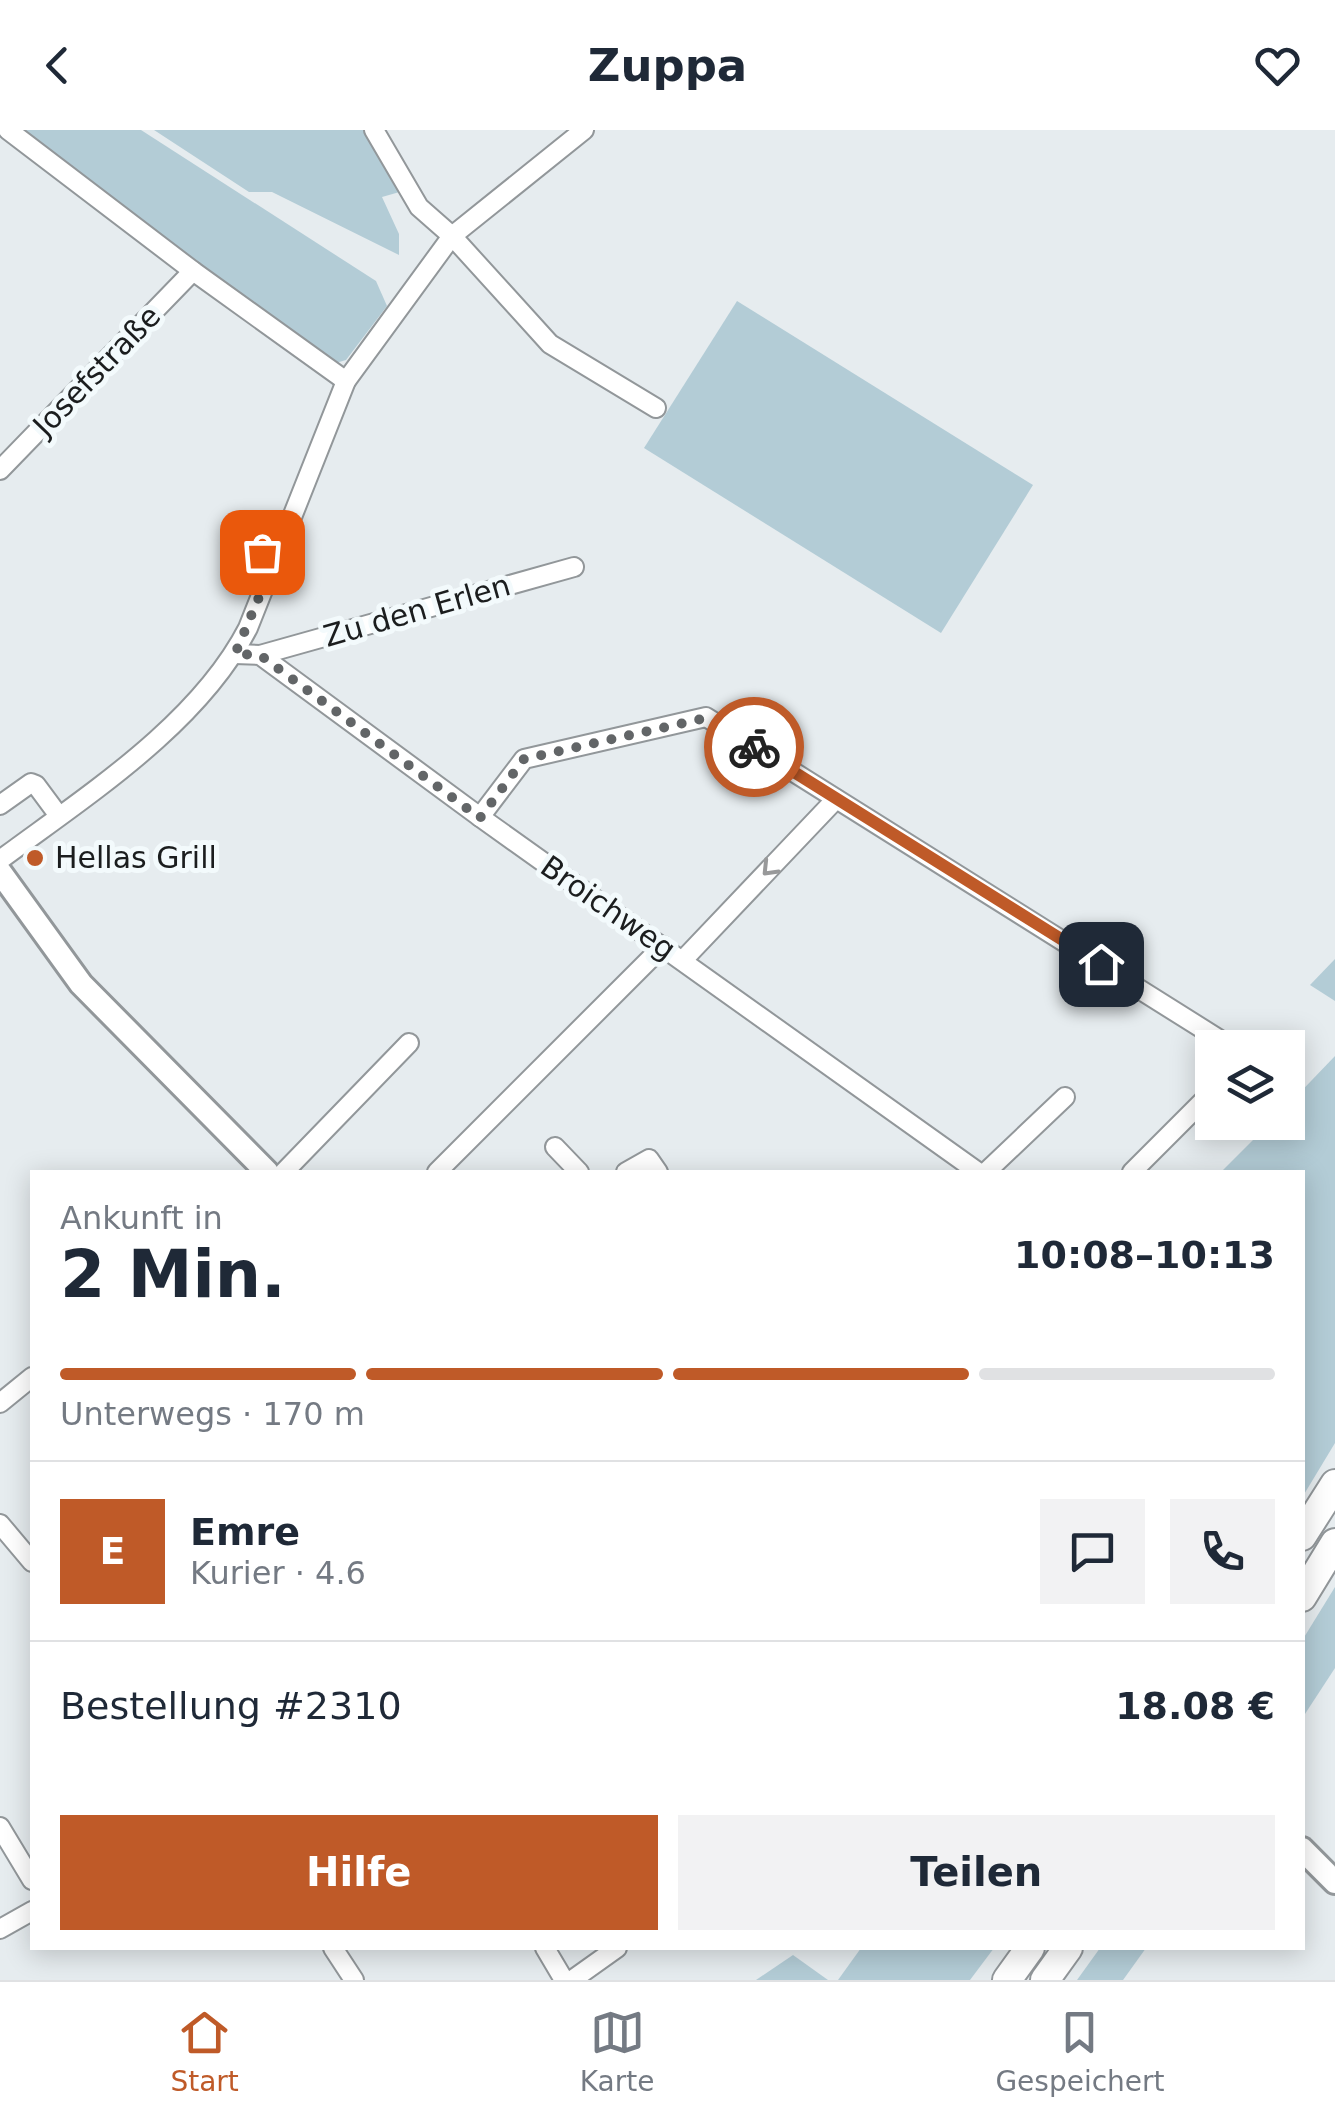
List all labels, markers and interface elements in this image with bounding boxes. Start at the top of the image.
icon: back [30,38,85,93]
icon: heart [1250,38,1305,93]
text: Zuppa [588,39,747,92]
street label: Josefstraße [25,298,167,444]
pin [220,510,305,595]
icon: bag [235,525,290,580]
street label: Zu den Erlen [320,567,514,654]
courier [704,697,804,797]
icon: bike [727,720,782,775]
place label: Hellas Grill [55,840,217,875]
marker: Hellas Grill [24,847,46,869]
street label: Broichweg [534,848,682,967]
one-way arrow [763,858,781,876]
pin [1059,922,1144,1007]
icon: home [1074,937,1129,992]
map controls [1195,1030,1305,1140]
button: layers [1195,1030,1305,1140]
text: Ankunft in [60,1199,223,1237]
text: 10:08–10:13 [1014,1233,1275,1277]
text: 2 Min. [60,1237,286,1312]
text: Unterwegs · 170 m [60,1395,365,1433]
button: chat [1040,1499,1145,1604]
button: phone [1170,1499,1275,1604]
text: Emre [190,1510,300,1554]
text: E [100,1529,125,1573]
text: Kurier · 4.6 [190,1554,366,1592]
text: Bestellung #2310 [60,1684,402,1728]
text: 18.08 € [1115,1684,1275,1728]
button: Hilfe [60,1815,658,1930]
button: Teilen [678,1815,1275,1930]
tab: Start [170,2005,239,2098]
tab: Karte [580,2005,654,2098]
tab: Gespeichert [995,2005,1165,2098]

